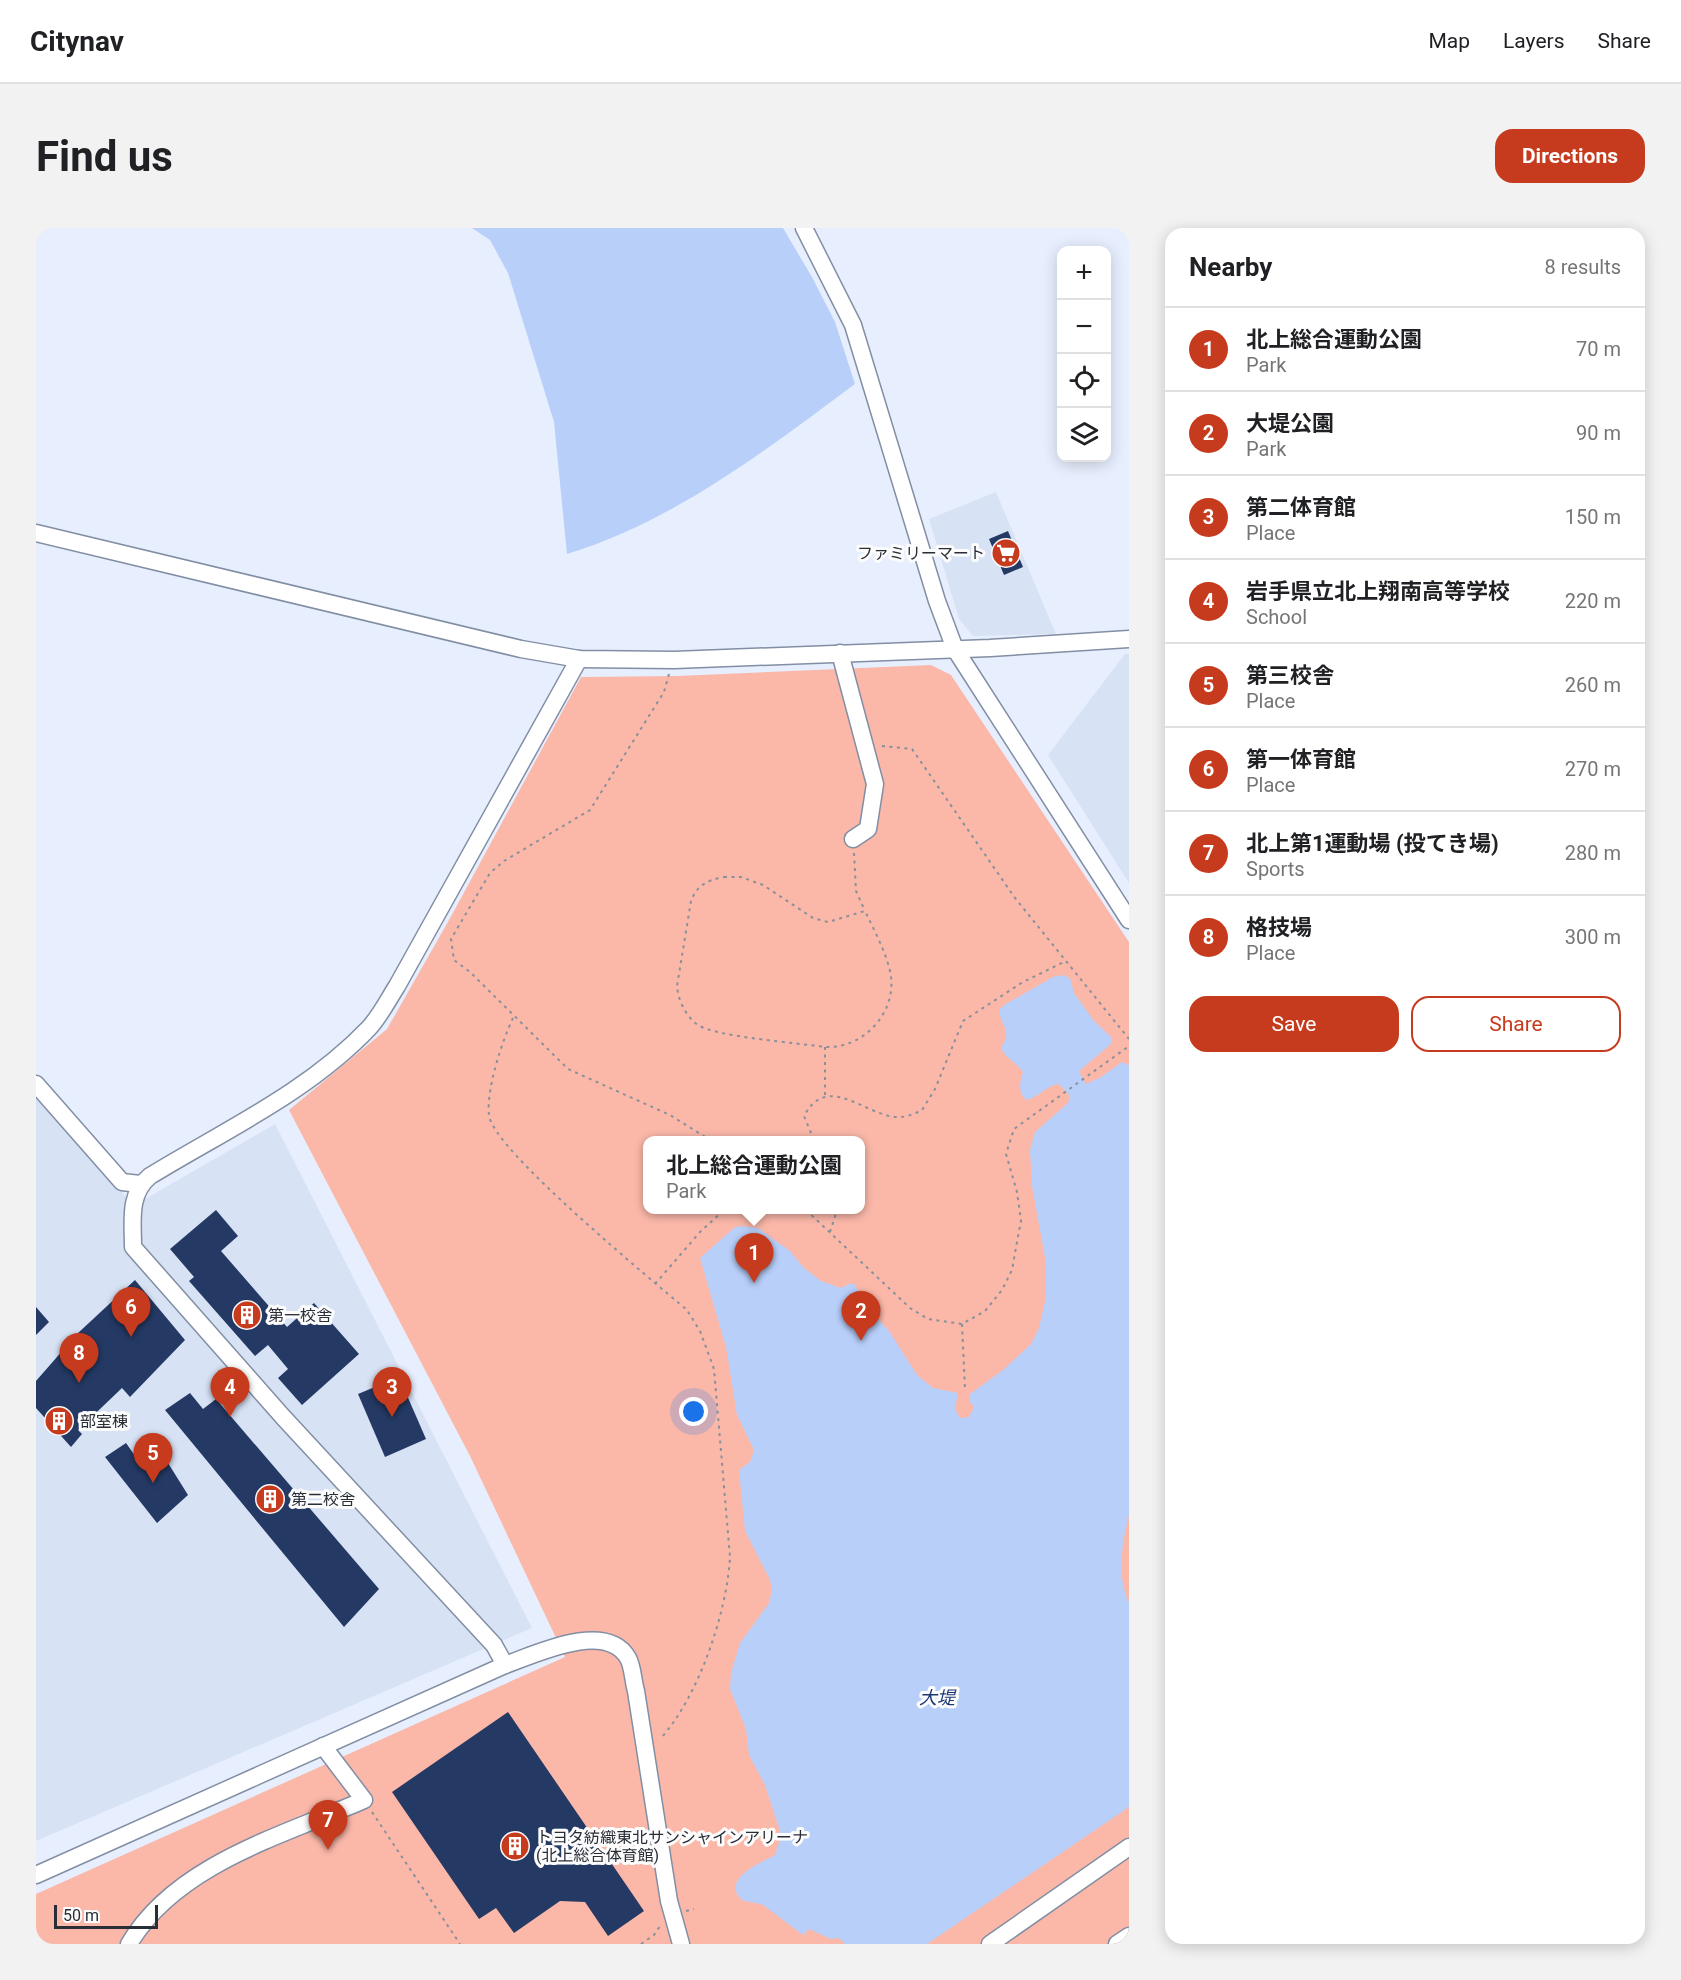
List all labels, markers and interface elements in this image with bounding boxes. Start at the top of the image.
text: Citynav [30,25,124,58]
text: Map [1428,29,1470,53]
text: Layers [1503,29,1564,53]
text: Share [1597,29,1651,53]
button: Directions [1495,129,1645,183]
text: Find us [36,132,173,181]
map controls [1057,246,1111,462]
button: + [1057,246,1111,300]
text: Nearby [1189,252,1272,282]
text: 8 results [1545,255,1621,279]
button: − [1057,300,1111,354]
text: 北上総合運動公園 [1246,327,1422,352]
text: 1 [1203,337,1214,361]
text: 70 m [1576,337,1621,361]
text: Park [1246,353,1286,377]
button: locate [1057,354,1111,408]
button: layers [1057,408,1111,462]
text: 大堤公園 [1246,411,1334,436]
text: 2 [1203,421,1214,445]
text: 90 m [1576,421,1621,445]
text: Park [1246,437,1286,461]
text: 第二体育館 [1246,495,1356,520]
text: 3 [1203,505,1214,529]
text: 150 m [1565,505,1621,529]
text: Place [1246,521,1295,545]
supermarket icon: ファミリーマート [990,537,1022,569]
place label: ファミリーマート [857,544,985,563]
text: 岩手県立北上翔南高等学校 [1246,579,1510,604]
text: 4 [1203,589,1214,613]
text: 220 m [1565,589,1621,613]
text: School [1246,605,1307,629]
text: 第三校舎 [1246,663,1334,688]
text: 5 [1203,673,1214,697]
text: 260 m [1565,673,1621,697]
text: Place [1246,689,1295,713]
text: 第一体育館 [1246,747,1356,772]
text: 6 [1203,757,1214,781]
text: 270 m [1565,757,1621,781]
text: Place [1246,773,1295,797]
text: 北上第1運動場 (投てき場) [1246,831,1499,856]
text: 7 [1203,841,1214,865]
text: 280 m [1565,841,1621,865]
text: Sports [1246,857,1305,881]
text: 格技場 [1246,915,1312,940]
text: 8 [1203,925,1214,949]
text: 300 m [1565,925,1621,949]
text: Place [1246,941,1295,965]
button: Save [1189,996,1399,1052]
button: Share [1411,996,1621,1052]
popup [643,1136,865,1214]
text: 北上総合運動公園 [666,1153,842,1178]
text: Park [666,1179,706,1203]
pin: 1 [734,1234,774,1283]
pin: 6 [112,1288,151,1337]
pin: 2 [842,1292,880,1341]
building icon: 第一校舎 [231,1299,263,1331]
place label: 第一校舎 [268,1306,332,1325]
pin: 8 [60,1334,99,1383]
pin: 4 [210,1368,250,1417]
pin: 3 [372,1368,412,1417]
your location [679,1397,708,1426]
building icon: 部室棟 [43,1405,75,1437]
place label: 部室棟 [80,1412,128,1431]
pin: 5 [134,1434,172,1483]
building icon: 第二校舎 [254,1483,286,1515]
place label: 第二校舎 [291,1490,355,1509]
water label: 大堤 [919,1687,957,1708]
pin: 7 [308,1800,348,1850]
place label: トヨタ紡織東北サンシャインアリーナ (北上総合体育館) [536,1828,808,1865]
building icon: トヨタ紡織東北サンシャインアリーナ (北上総合体育館) [499,1830,531,1862]
scale bar [54,1902,158,1930]
text: 50 m [63,1906,99,1925]

